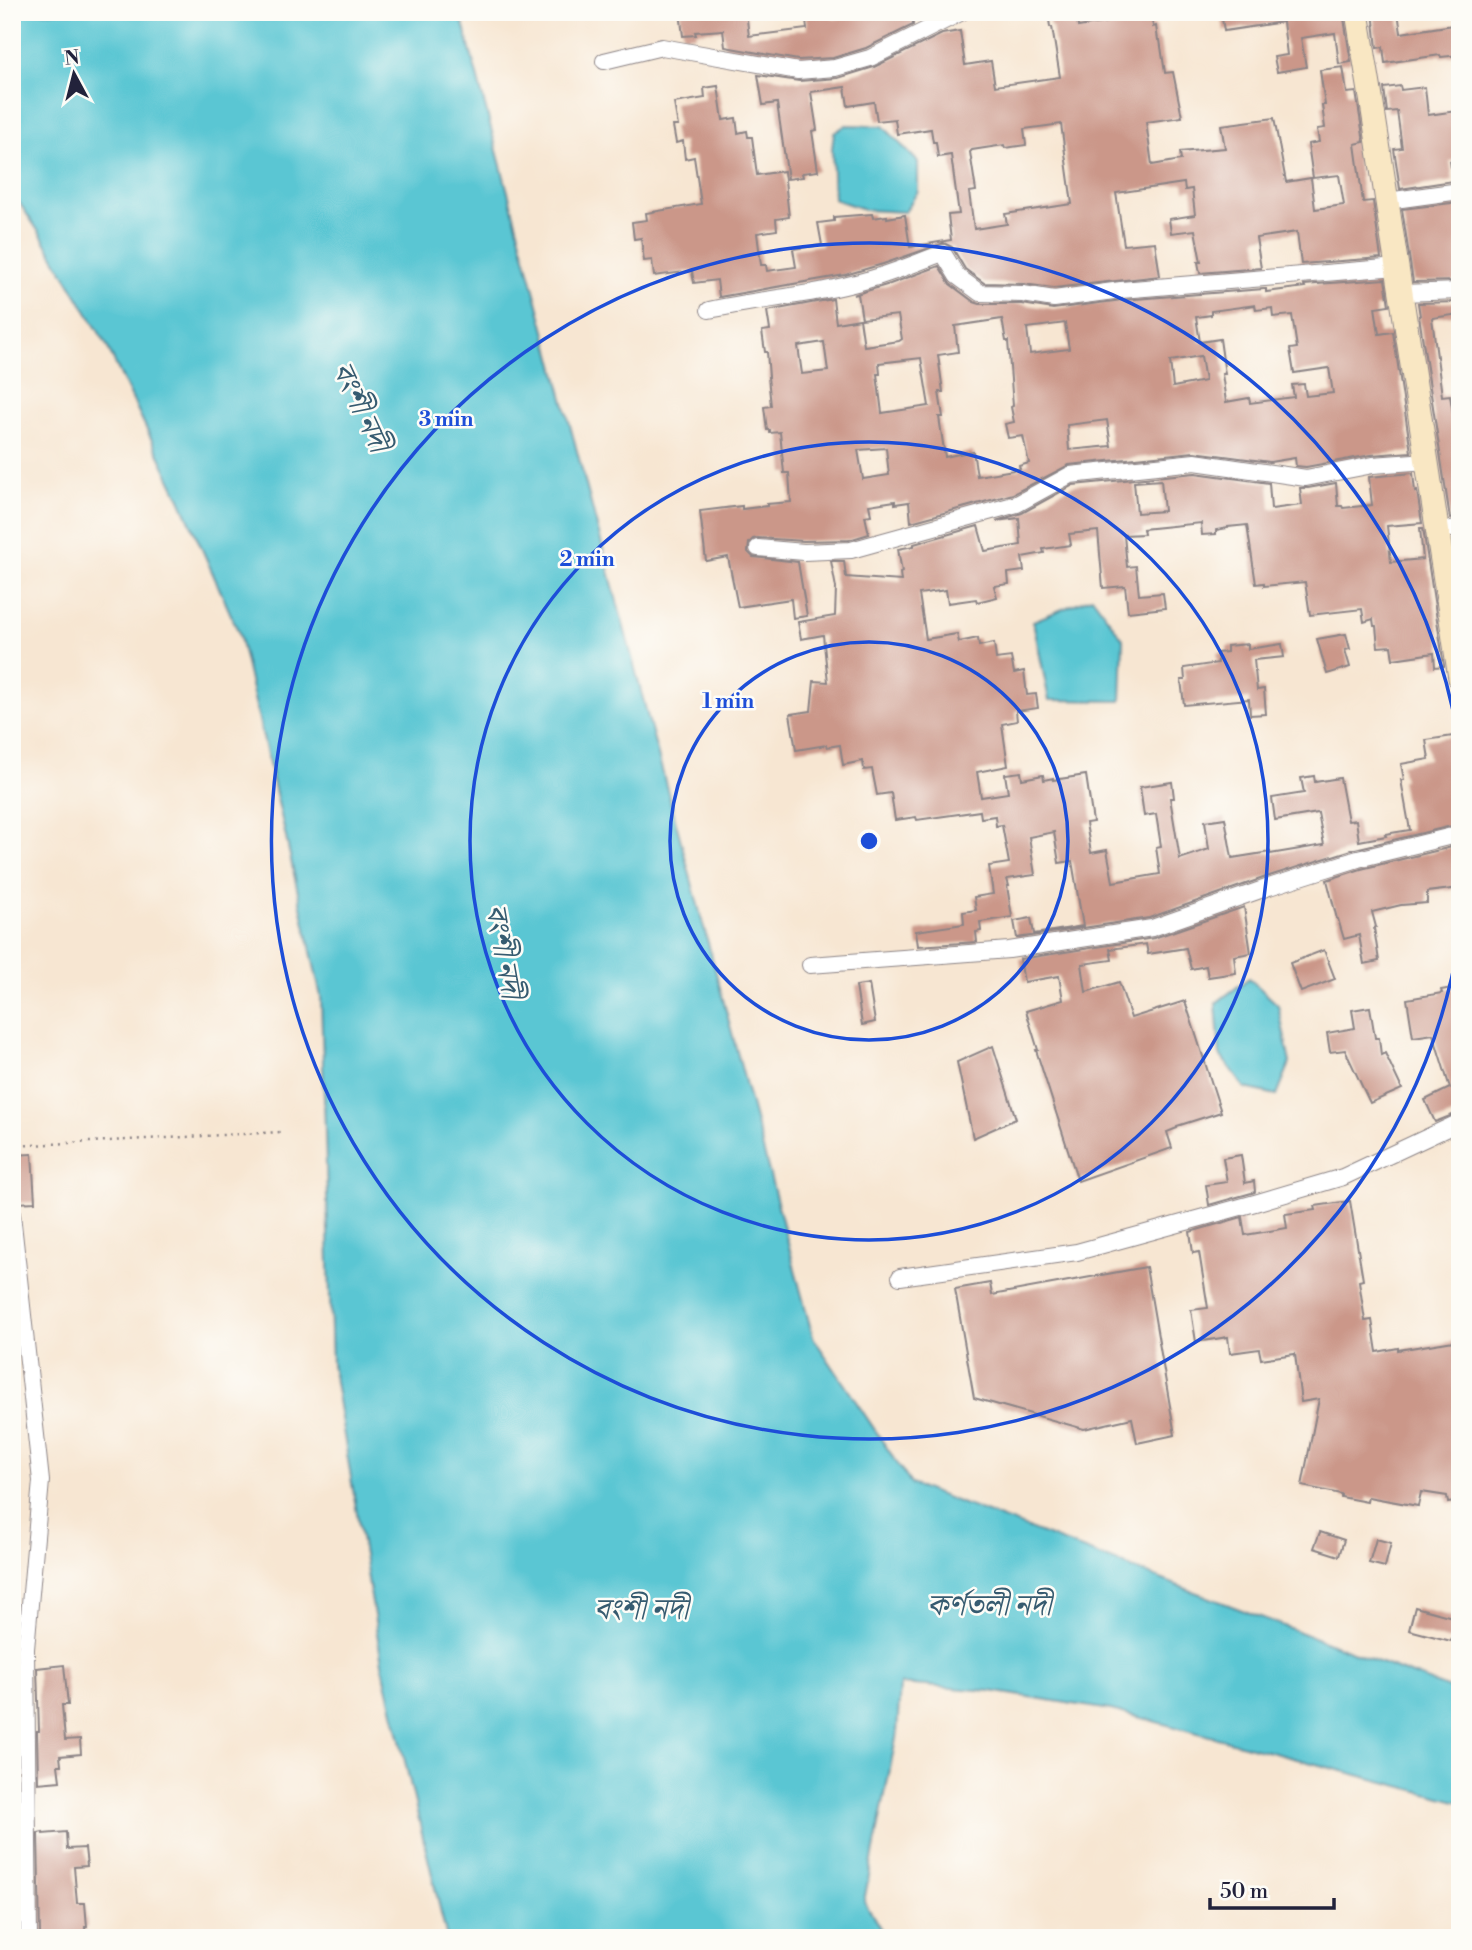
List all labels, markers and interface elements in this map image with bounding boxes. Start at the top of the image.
north arrow [38,38,108,108]
text: N [63,45,81,71]
water label: বংশী নদী [323,356,398,461]
text: 3 min [419,407,473,433]
text: 2 min [559,547,615,573]
text: 1 min [702,689,754,715]
centre of rings [857,829,881,853]
water label: বংশী নদী [476,901,530,1004]
water label: কর্ণতলী নদী [927,1587,1054,1625]
water label: বংশী নদী [594,1591,691,1629]
scale bar [1210,1866,1334,1910]
text: 50 m [1220,1879,1268,1905]

